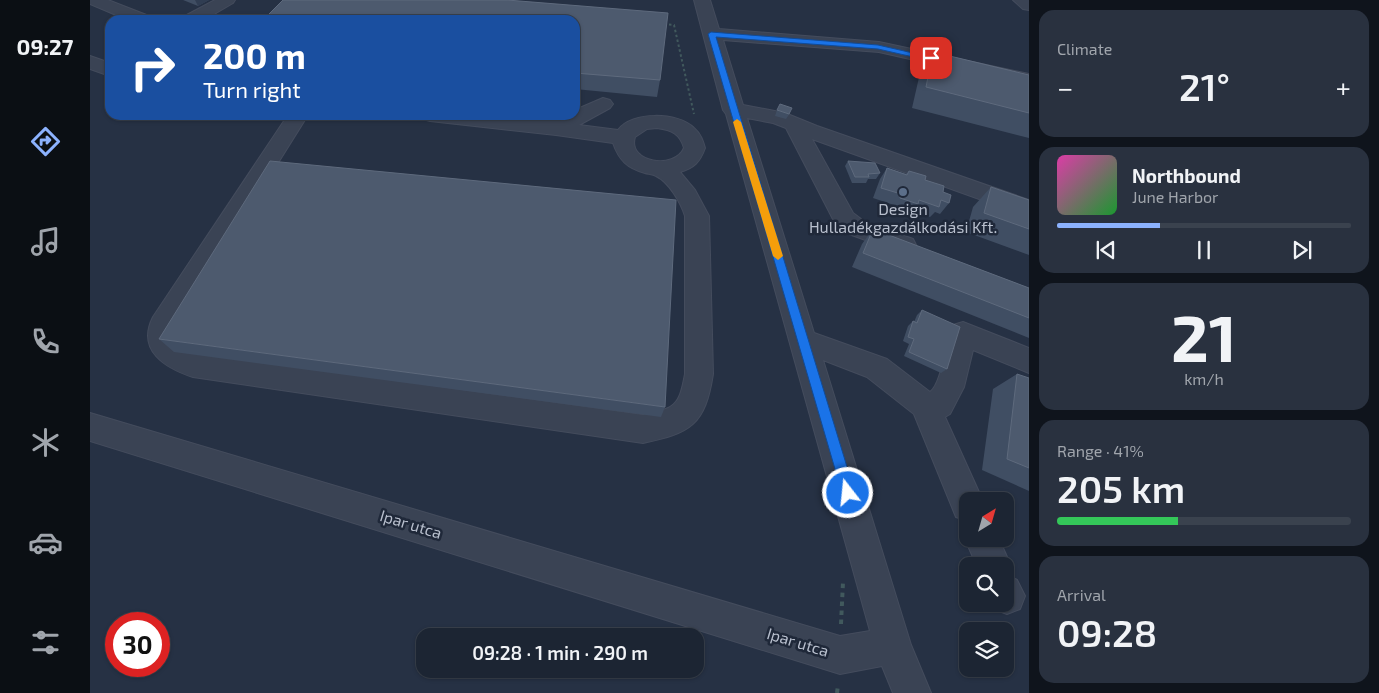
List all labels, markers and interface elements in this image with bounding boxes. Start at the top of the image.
text: 09:27 [17,33,73,59]
text: 200 m [203,34,306,76]
icon: right [120,35,185,100]
pin [910,37,952,79]
text: Climate [1057,39,1112,58]
icon: arrive [917,44,945,72]
text: 21° [1179,63,1230,109]
text: − [1057,70,1073,104]
text: + [1336,70,1351,104]
text: Turn right [203,76,301,102]
icon: directions [28,124,63,159]
text: Northbound [1132,164,1241,187]
marker: Design Hulladékgazdálkodási Kft. [897,186,909,198]
text: June Harbor [1132,187,1219,206]
place label: Design Hulladékgazdálkodási Kft. [809,199,997,236]
icon: music [28,224,63,259]
icon: previous [1092,236,1120,264]
icon: pause [1190,236,1218,264]
icon: next [1288,236,1316,264]
text: 21 [1171,297,1237,375]
icon: phone [28,324,63,359]
text: km/h [1184,369,1224,388]
icon: climate [28,425,63,460]
text: Range · 41% [1057,441,1144,460]
text: 205 km [1057,465,1185,511]
position arrow [821,466,873,518]
north arrow [959,492,1014,548]
map controls [959,492,1014,677]
street label: Ipar utca [378,505,444,542]
icon: car [28,525,63,560]
button: search [959,557,1014,612]
text: Arrival [1057,585,1106,604]
text: 09:28 [1057,609,1157,655]
speed limit sign: 30 [105,612,170,677]
button: layers [959,622,1014,677]
street label: Ipar utca [765,623,831,660]
icon: filters [28,625,63,660]
text: 09:28 · 1 min · 290 m [472,641,648,664]

